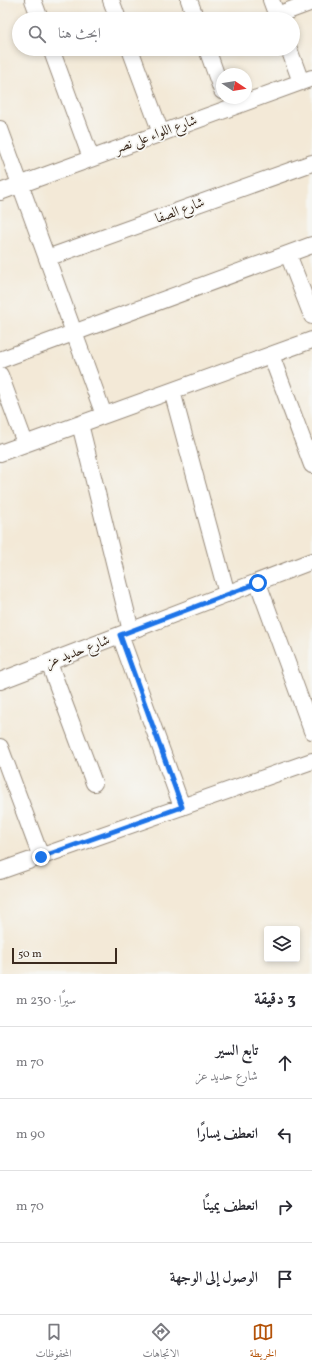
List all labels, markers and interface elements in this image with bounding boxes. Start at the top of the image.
search box [12,12,300,56]
icon: search [26,23,48,45]
text: ابحث هنا [58,24,101,45]
north arrow [216,68,252,104]
street label: شارع اللواء على نصر [110,111,200,160]
street label: شارع الصفا [153,193,208,230]
route start [249,574,267,592]
street label: شارع حديد عز [43,631,113,674]
route end [32,848,50,866]
map controls [264,926,300,962]
button: layers [264,926,300,962]
scale bar [12,946,117,965]
text: 50 m [18,947,42,962]
text: 3 دقيقة [254,988,296,1011]
text: سيرًا · 230 m [16,992,76,1010]
text: تابع السير [216,1041,258,1062]
icon: ahead [274,1052,296,1074]
text: 70 m [16,1054,44,1072]
text: شارع حديد عز [195,1068,258,1086]
text: انعطف يسارًا [197,1124,258,1145]
icon: left [274,1124,296,1146]
text: 90 m [16,1126,45,1144]
text: انعطف يمينًا [203,1196,258,1217]
icon: right [274,1196,296,1218]
text: 70 m [16,1198,44,1216]
text: الوصول إلى الوجهة [170,1268,258,1289]
icon: arrive [274,1268,296,1290]
tab: المحفوظات [35,1321,72,1364]
tab: الاتجاهات [142,1321,179,1364]
tab: الخريطة [250,1321,277,1364]

